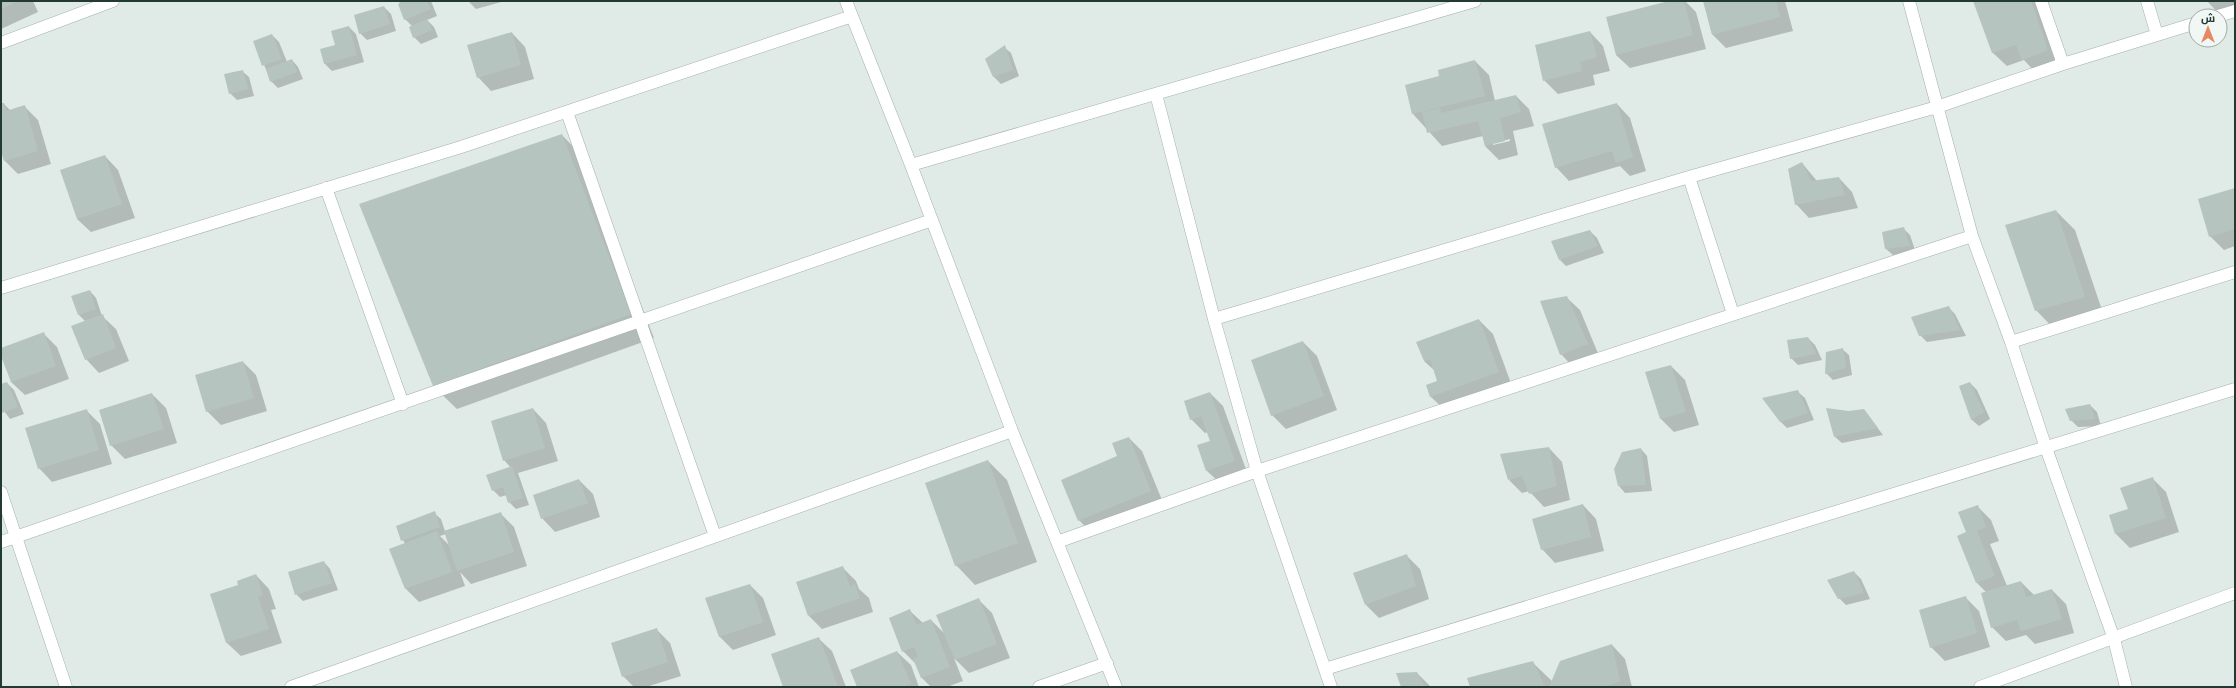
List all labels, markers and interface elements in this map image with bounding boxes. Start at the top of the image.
north arrow [2188,8,2228,48]
text: ش [2201,12,2215,25]

